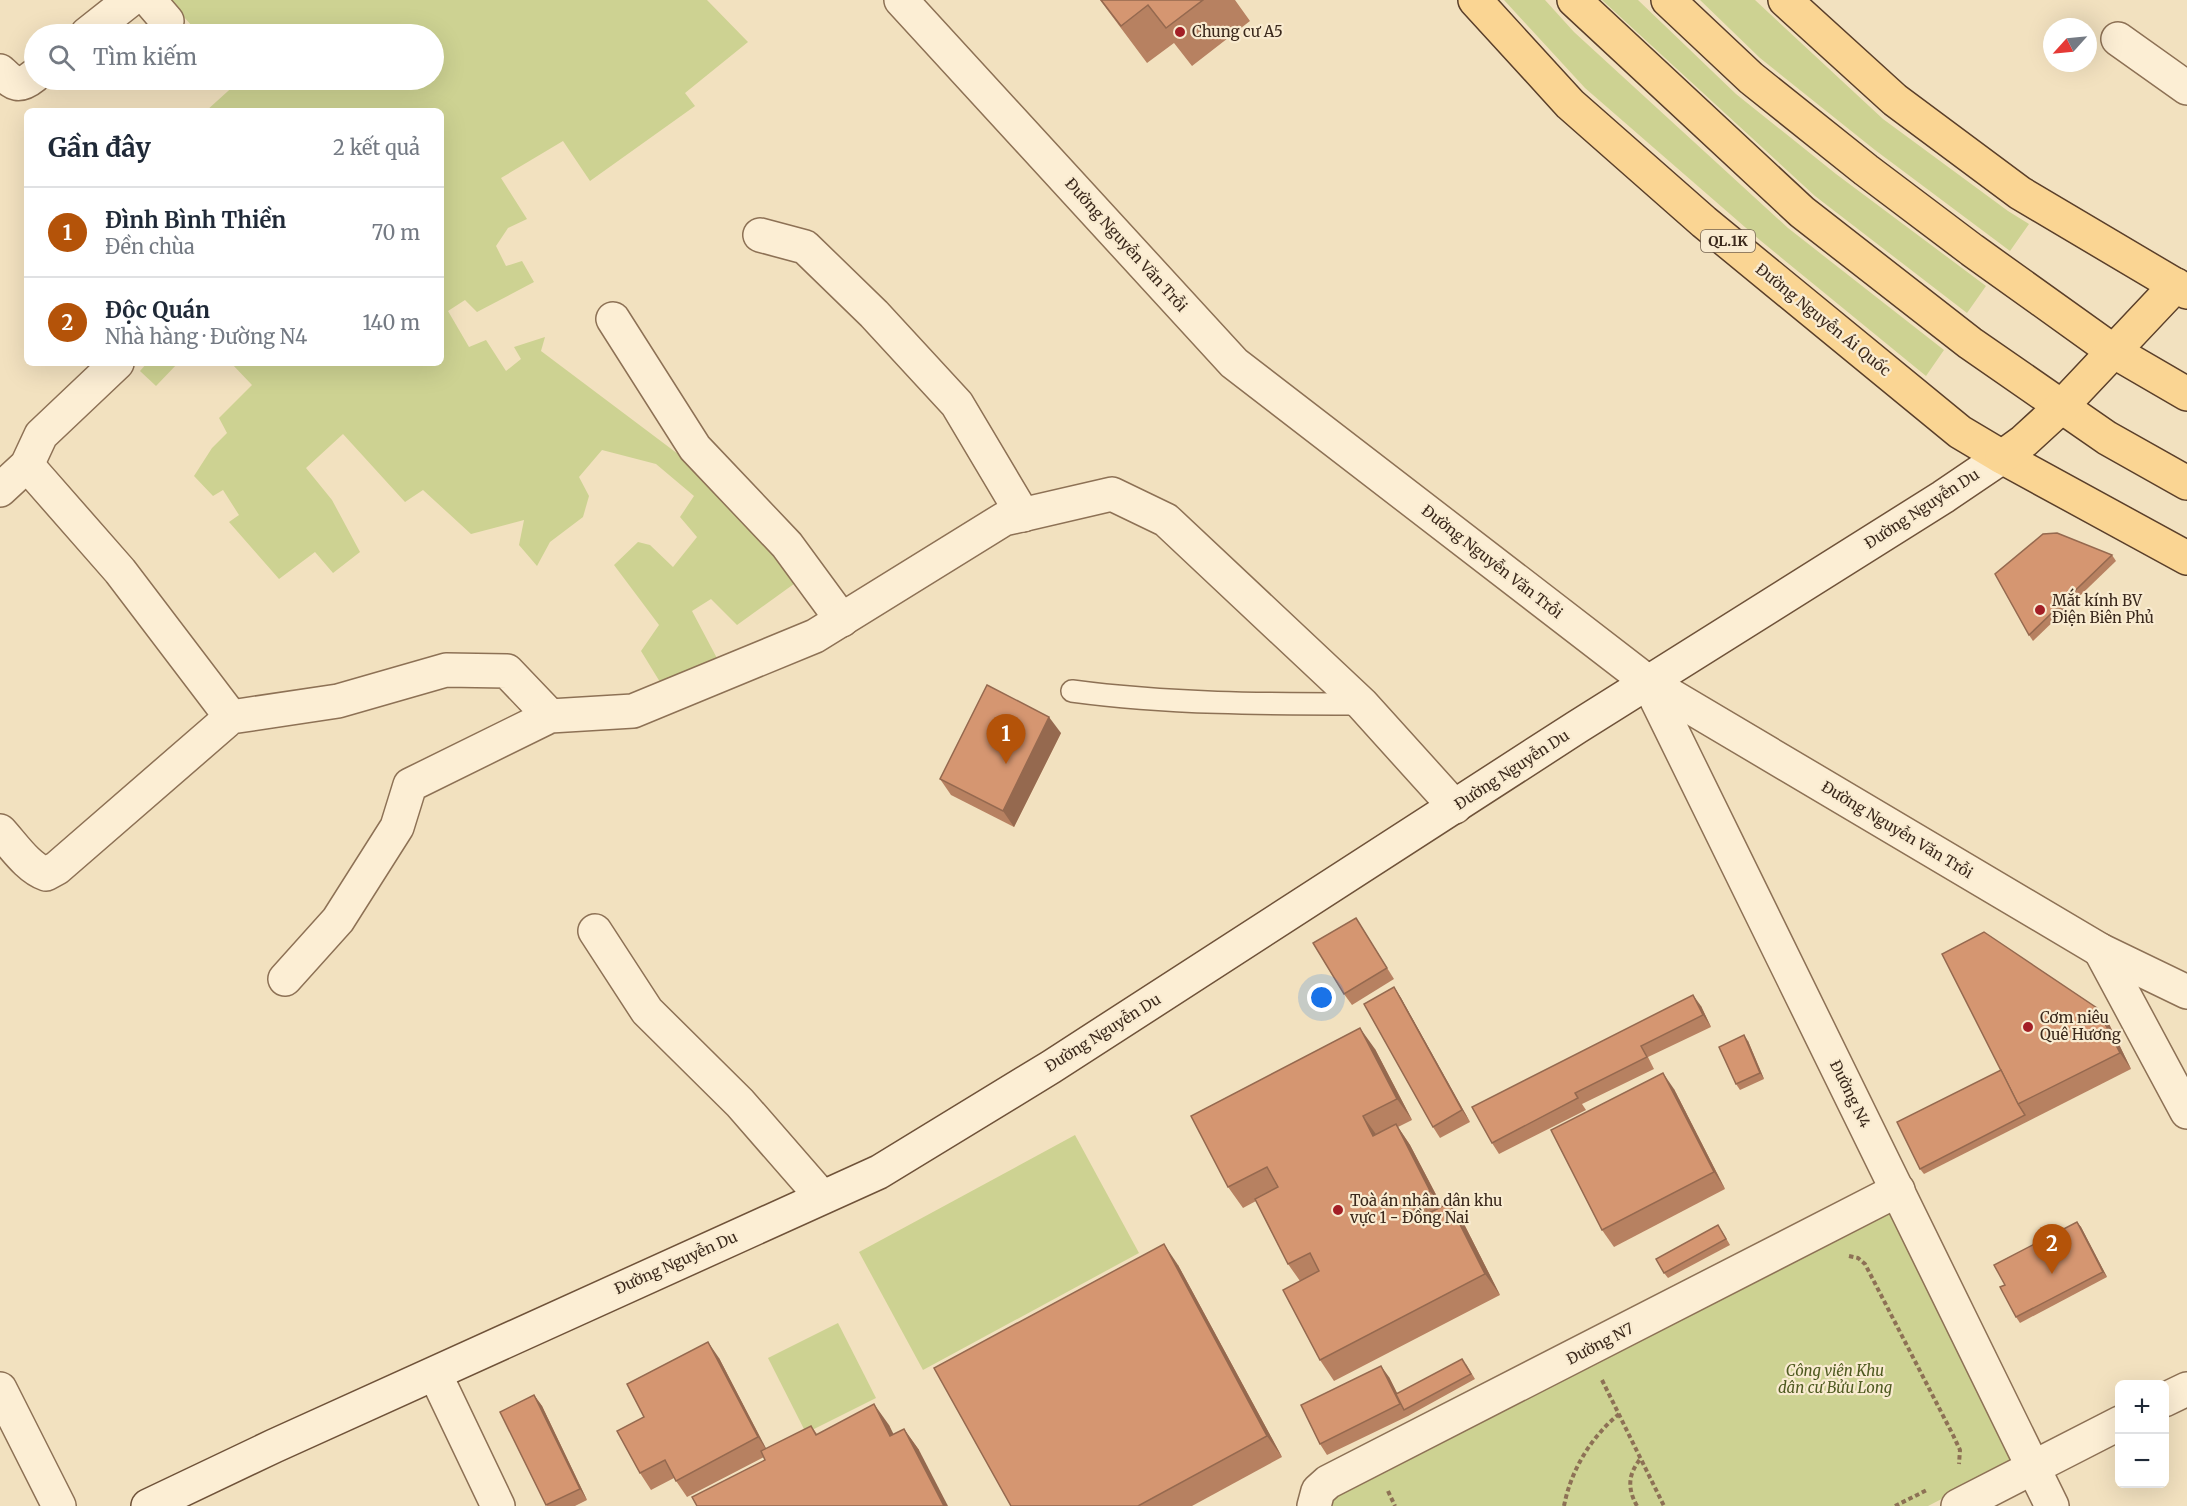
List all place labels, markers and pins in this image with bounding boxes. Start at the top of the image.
place label: Chung cư A5 [1192,22,1283,41]
marker: Chung cư A5 [1173,25,1187,39]
place label: Mắt kính BV Điện Biên Phủ [2052,588,2154,627]
marker: Mắt kính BV Điện Biên Phủ [2033,603,2047,617]
pin: 1 [986,714,1026,764]
place label: Cơm niêu Quê Hương [2040,1008,2121,1044]
marker: Cơm niêu Quê Hương [2021,1020,2035,1034]
place label: Toà án nhân dân khu vực 1 - Đồng Nai [1349,1191,1502,1227]
marker: Toà án nhân dân khu vực 1 - Đồng Nai [1331,1203,1345,1217]
pin: 2 [2032,1224,2072,1274]

